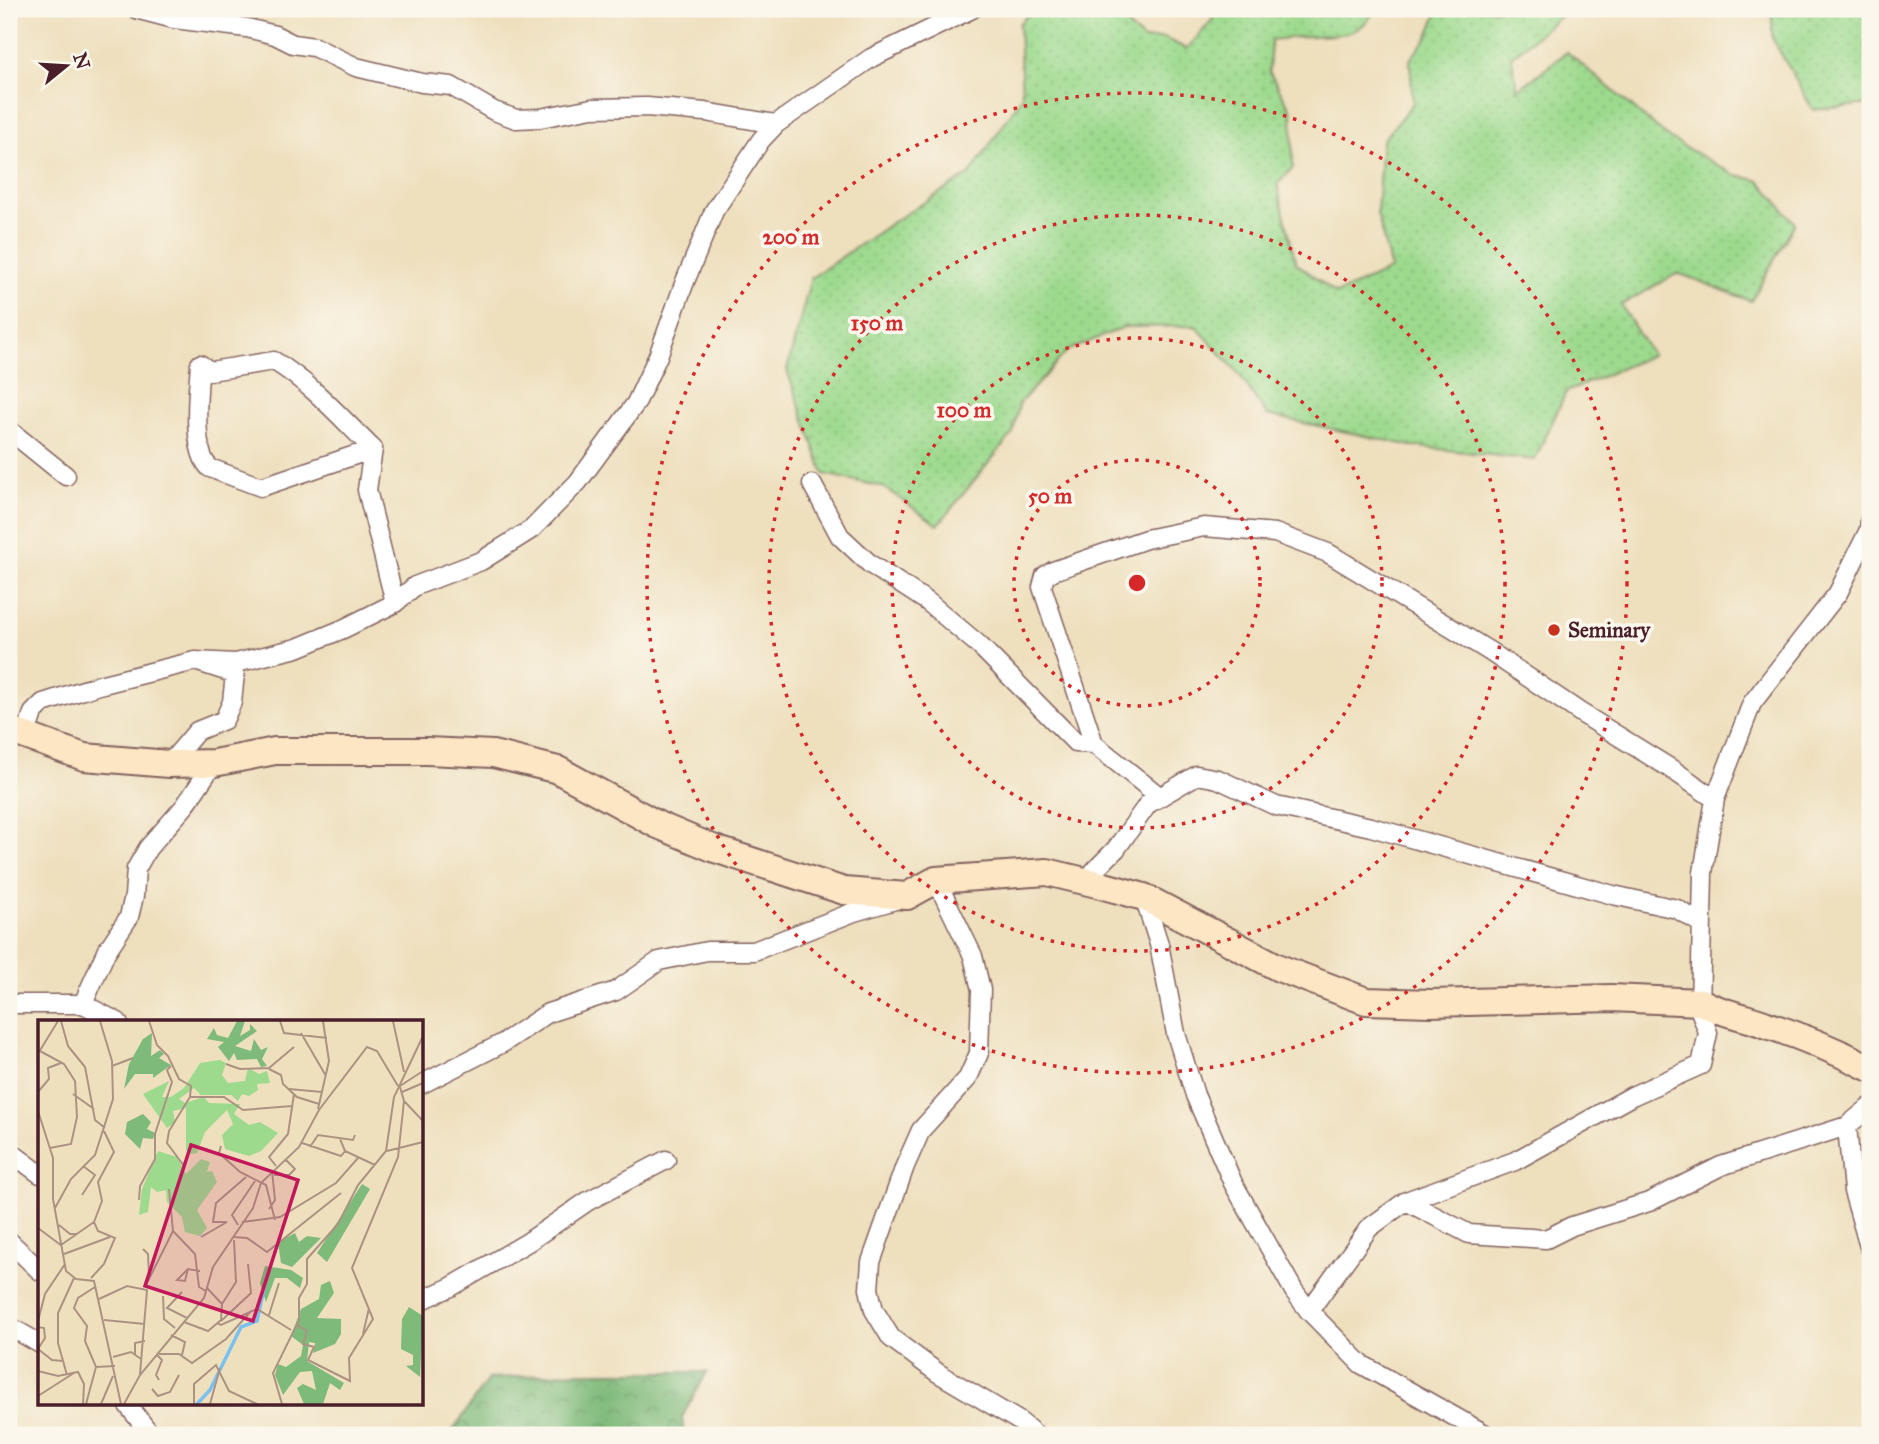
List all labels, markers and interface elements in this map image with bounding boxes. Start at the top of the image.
north arrow [32,32,102,102]
text: N [68,50,95,72]
text: 200 m [763,224,820,250]
text: 150 m [851,310,903,336]
text: 100 m [937,397,992,423]
text: 50 m [1028,483,1072,509]
centre of rings [1125,571,1149,595]
place label: Seminary [1568,617,1651,643]
marker: Seminary [1546,622,1562,638]
inset map [38,1020,424,1406]

